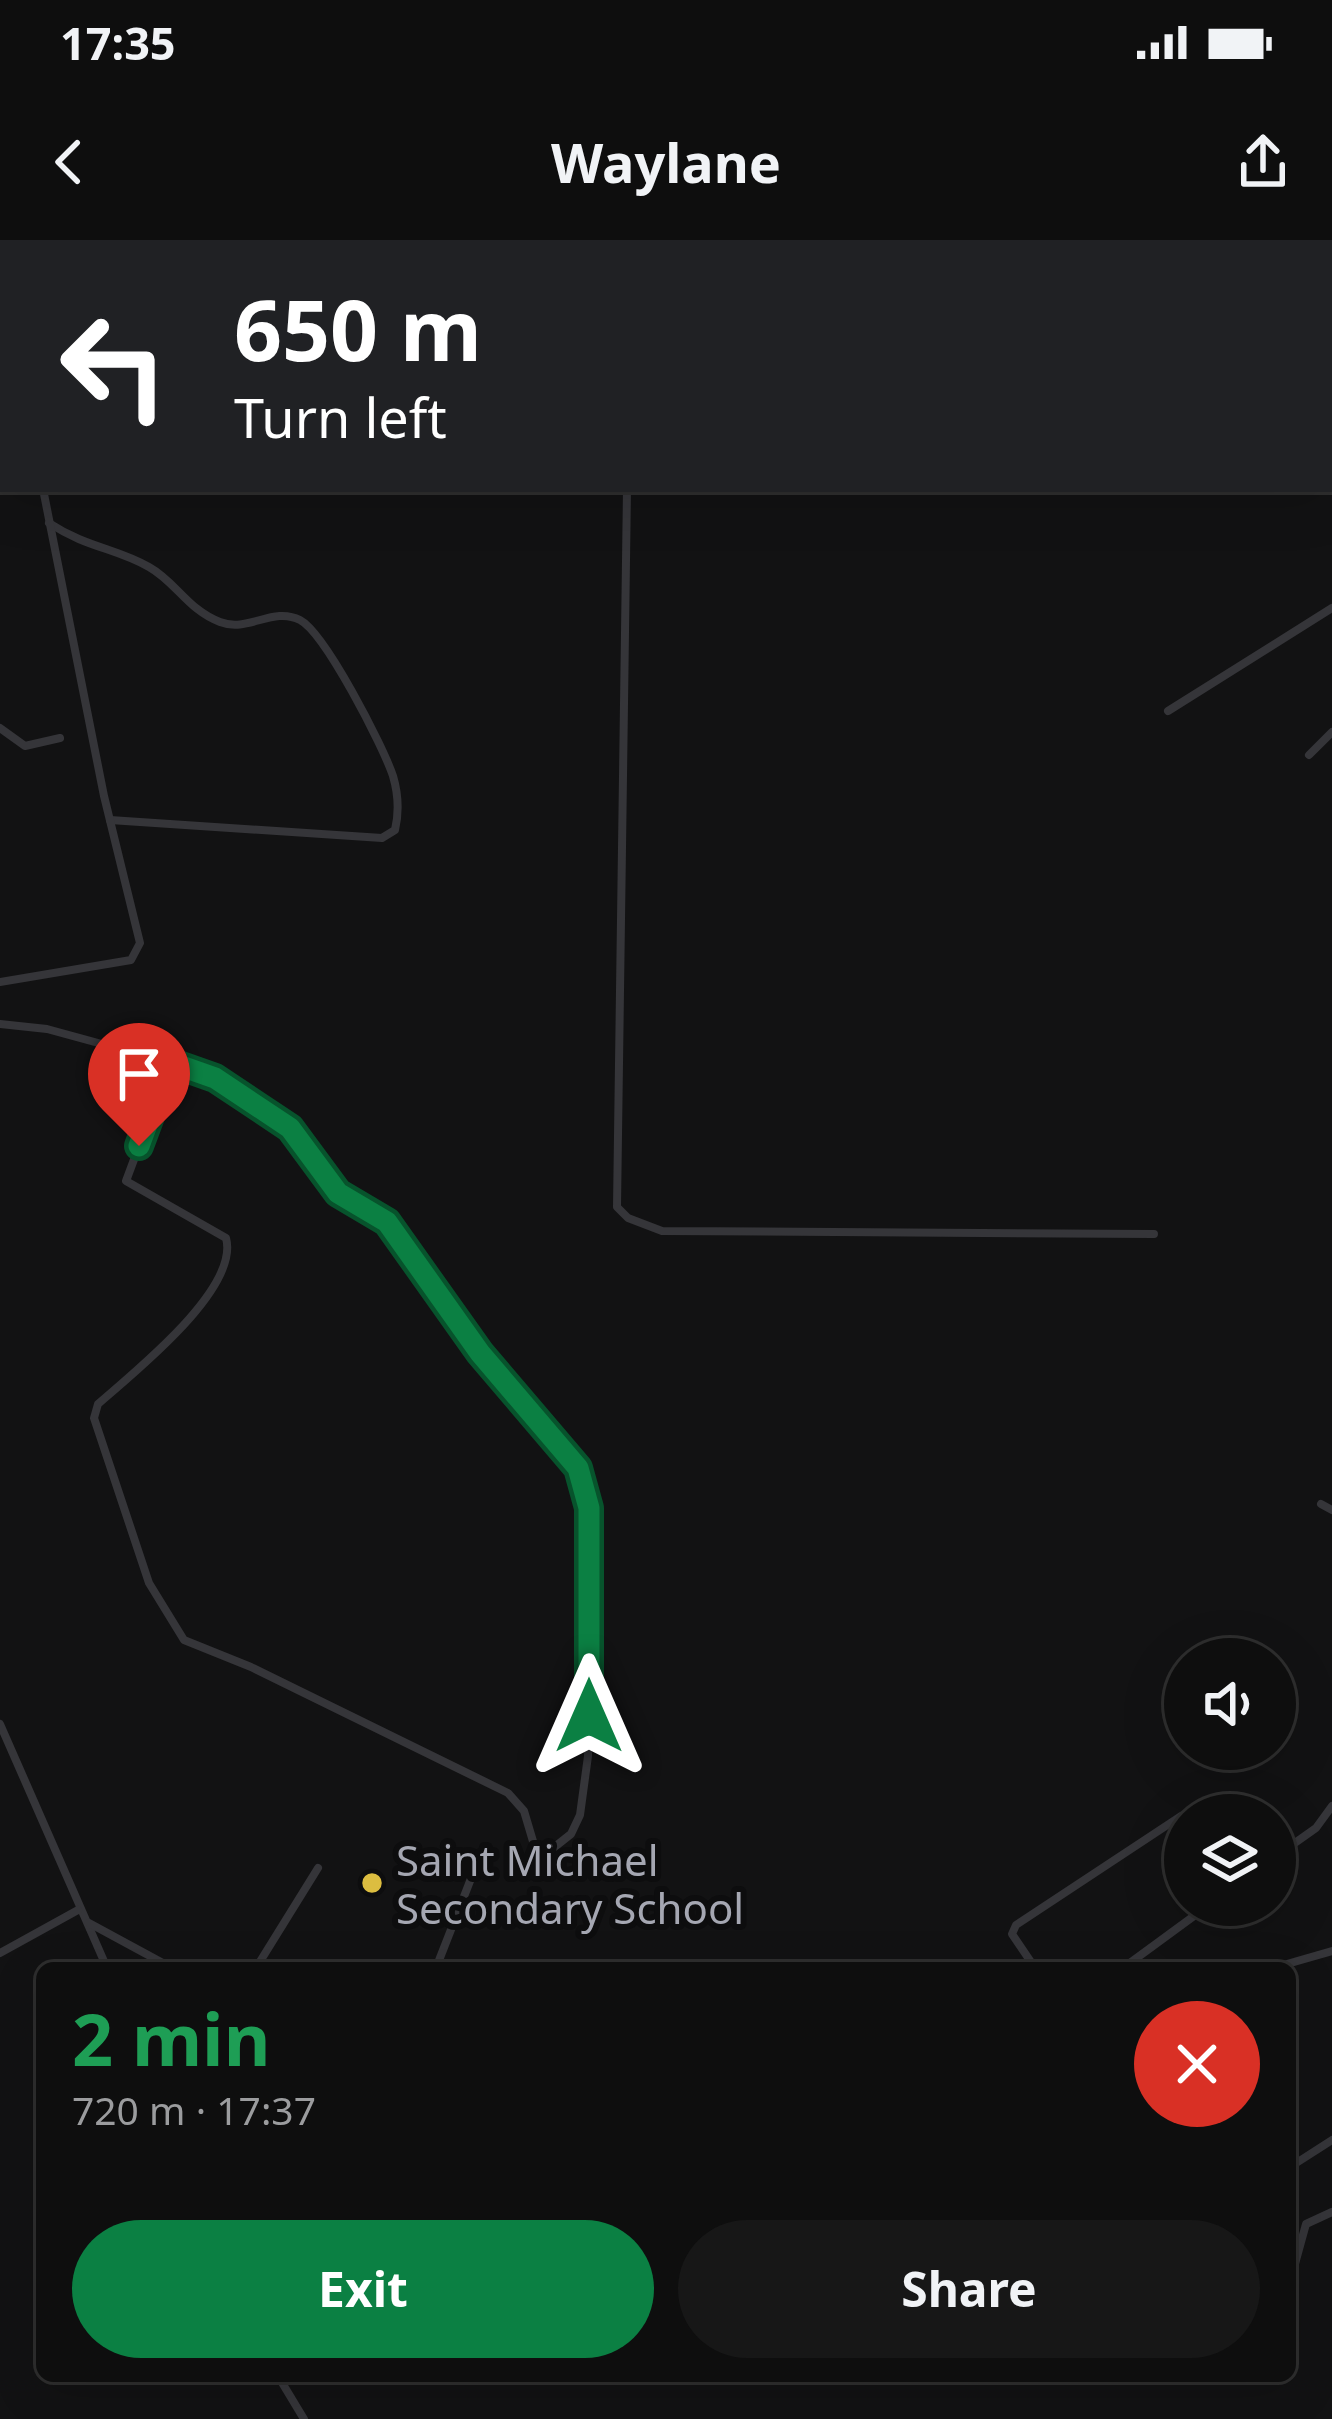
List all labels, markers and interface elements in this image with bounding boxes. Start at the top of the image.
text: 17:35 [60,12,176,73]
text: Waylane [551,125,781,199]
icon: back [36,129,102,195]
icon: share [1230,129,1296,195]
text: 650 m [234,271,482,386]
icon: left [36,288,192,444]
text: Turn left [234,380,447,454]
pin [88,1023,190,1146]
icon: arrive [106,1041,172,1107]
map controls [1164,1638,1296,1926]
button: sound [1164,1638,1296,1770]
position arrow [526,1653,652,1779]
button: layers [1164,1794,1296,1926]
place label: Saint Michael Secondary School [396,1831,744,1936]
marker: Saint Michael Secondary School [359,1870,385,1896]
text: 2 min [72,1989,270,2087]
button: close [1134,2001,1260,2127]
text: 720 m · 17:37 [72,2083,316,2136]
button: Exit [72,2220,654,2358]
button: Share [678,2220,1260,2358]

